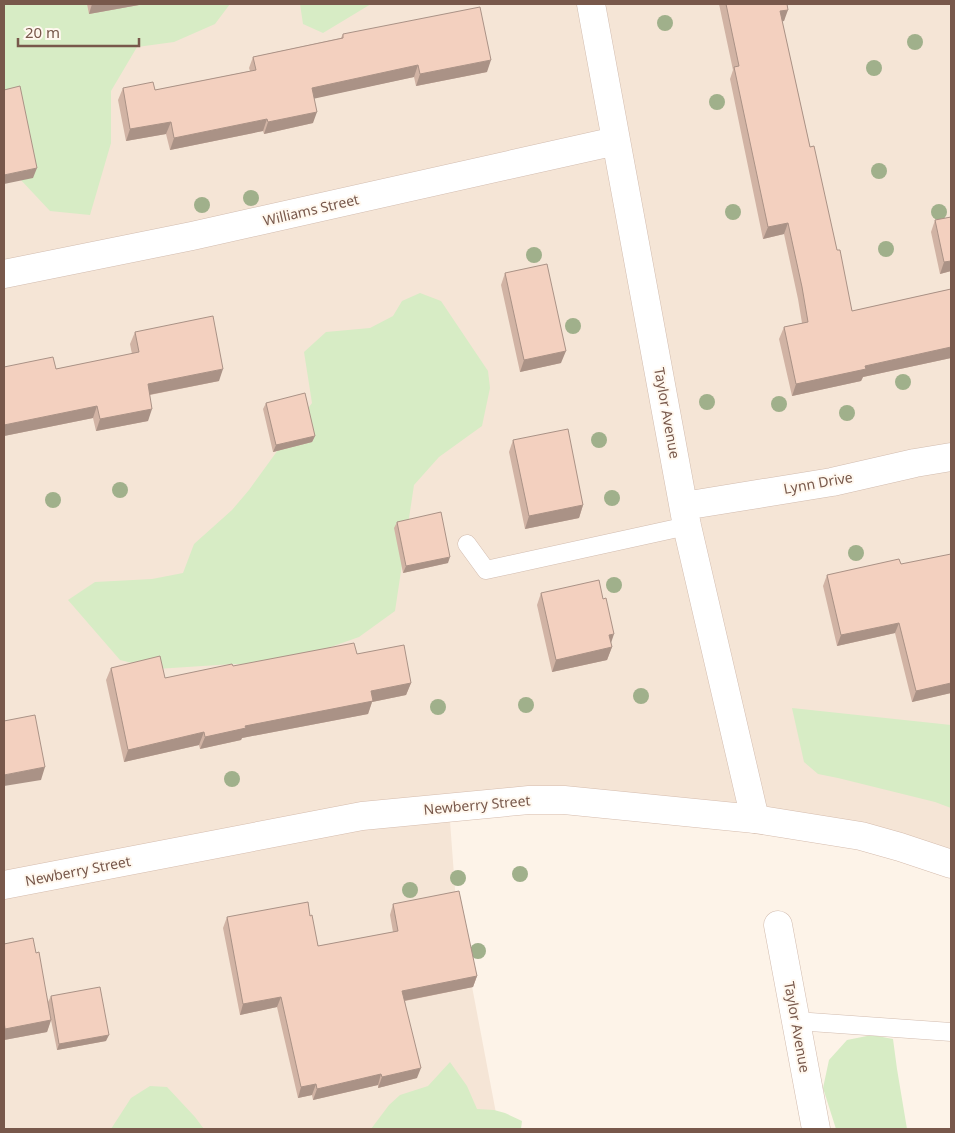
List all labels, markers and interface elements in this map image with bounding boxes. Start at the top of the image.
scale bar [18,15,139,47]
text: 20 m [25,22,60,42]
street label: Williams Street [261,189,361,230]
street label: Taylor Avenue [650,366,685,460]
street label: Lynn Drive [782,467,854,498]
street label: Newberry Street [423,790,531,819]
street label: Newberry Street [23,851,132,890]
street label: Taylor Avenue [780,980,815,1074]

